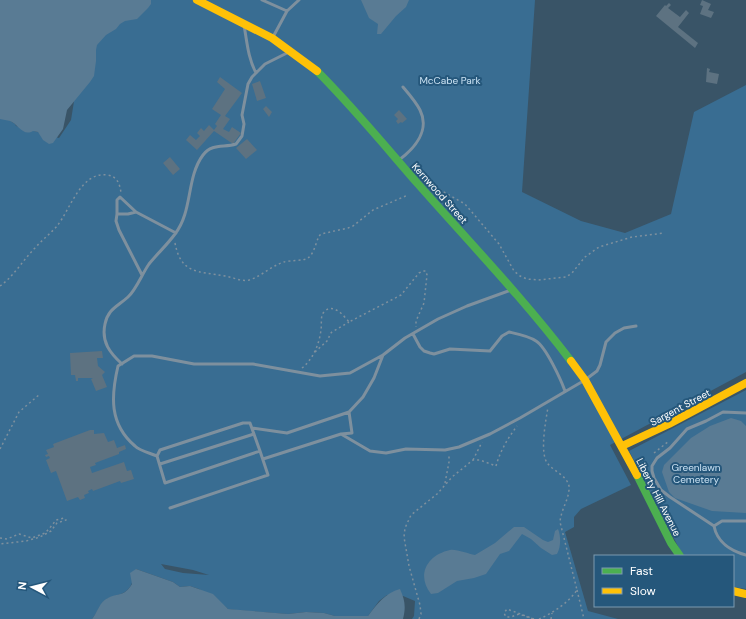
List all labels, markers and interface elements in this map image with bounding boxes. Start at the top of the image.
park label: McCabe Park [419,74,481,87]
street label: Kernwood Street [409,160,470,226]
street label: Sargent Street [648,386,713,429]
street label: Liberty Hill Avenue [633,456,684,539]
park label: Greenlawn Cemetery [671,461,721,486]
legend [594,555,734,607]
text: Fast [630,563,653,579]
north arrow [12,567,52,607]
text: N [15,581,30,591]
text: Slow [630,583,656,599]

